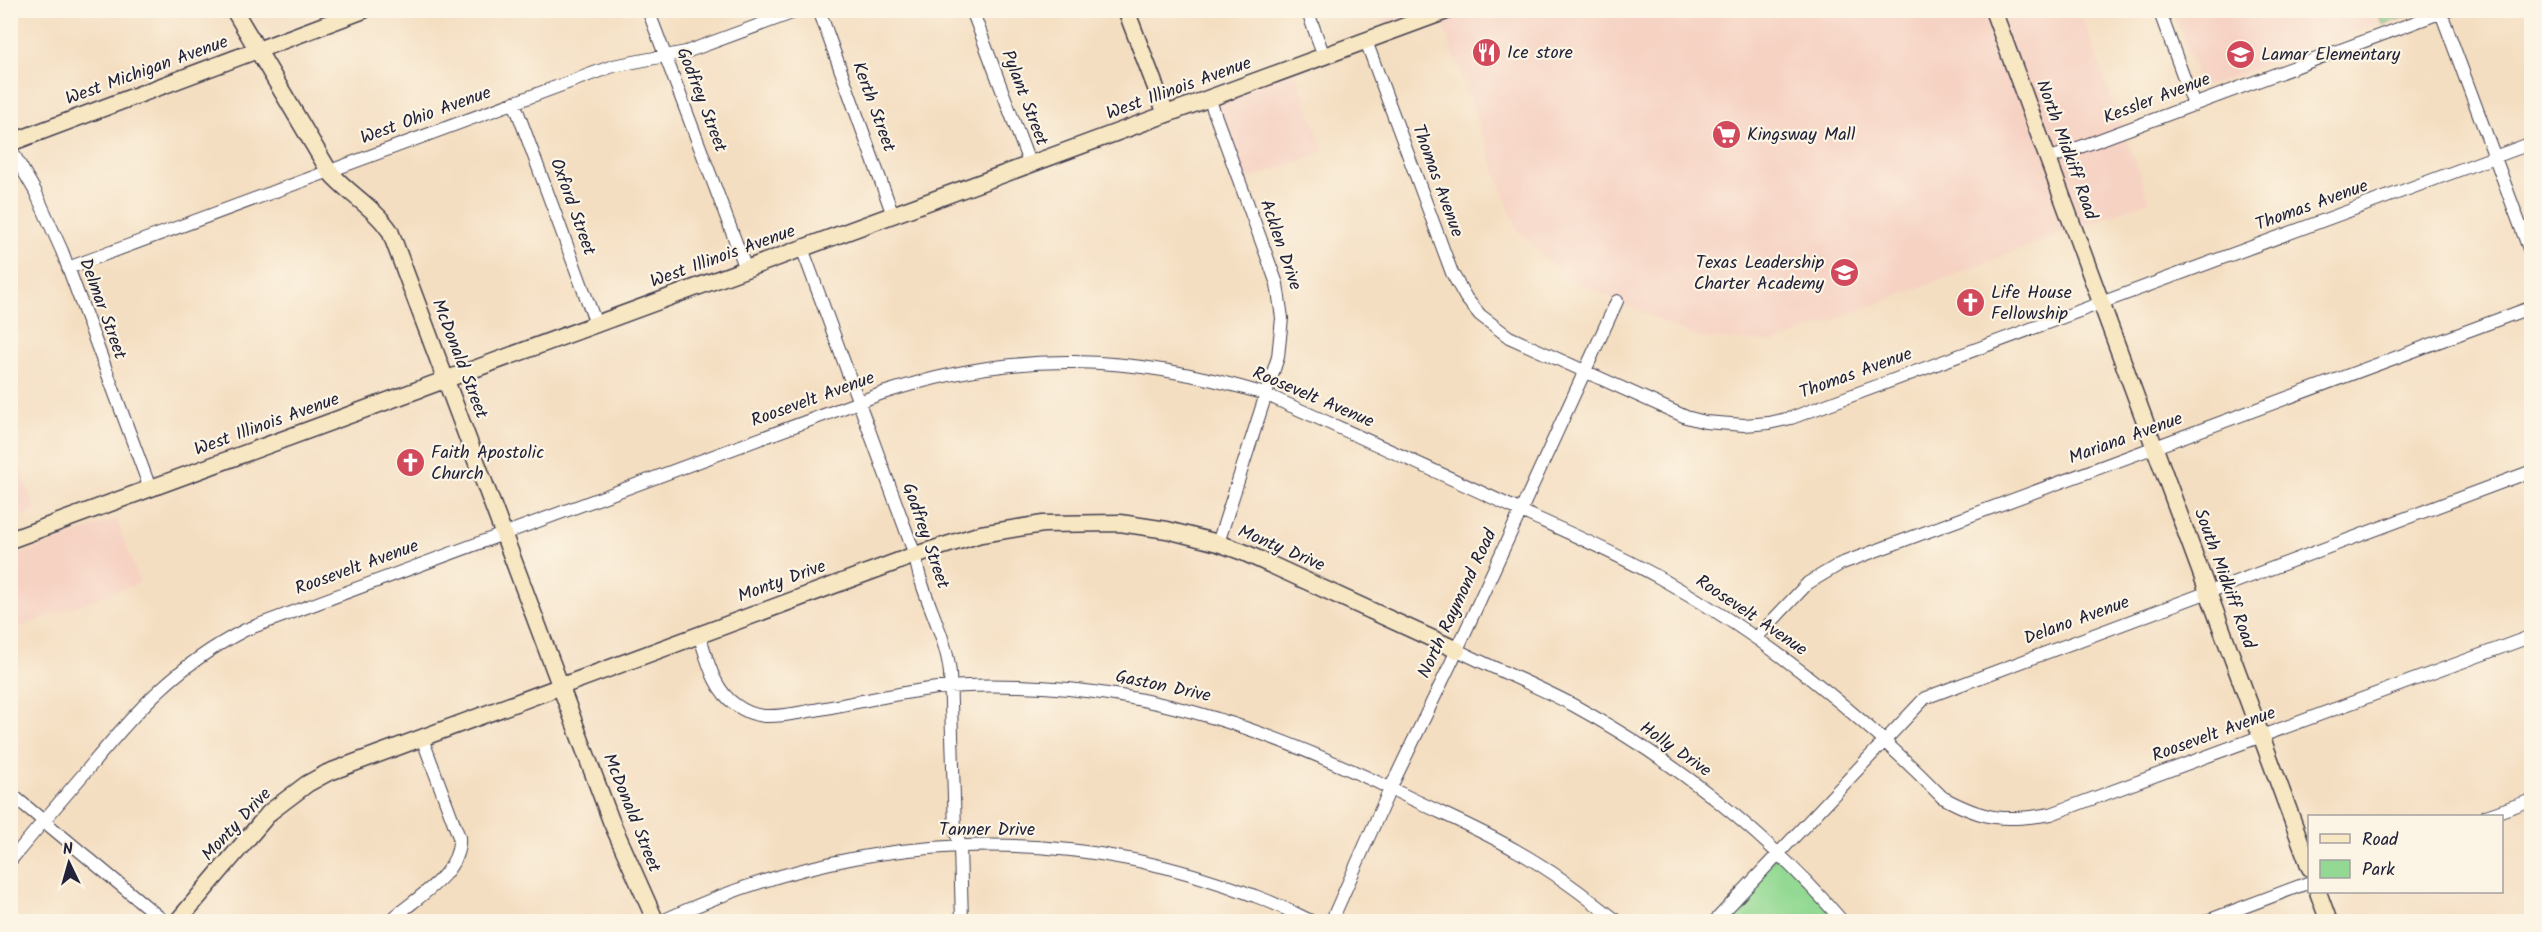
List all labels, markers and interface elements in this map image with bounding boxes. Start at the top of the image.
street label: West Michigan Avenue [62,28,232,114]
restaurant icon: Ice store [1470,37,1502,69]
place label: Ice store [1507,39,1573,68]
school or university icon: Lamar Elementary [2224,39,2256,71]
place label: Lamar Elementary [2261,41,2401,70]
street label: Godfrey Street [668,43,735,158]
street label: Pylant Street [992,46,1056,151]
street label: West Illinois Avenue [1102,49,1256,129]
street label: Kerth Street [843,58,903,157]
street label: Kessler Avenue [2099,65,2215,133]
street label: North Midkiff Road [2027,76,2105,225]
street label: West Ohio Avenue [357,79,495,153]
supermarket icon: Kingsway Mall [1710,119,1742,151]
street label: Thomas Avenue [1403,121,1471,241]
place label: Kingsway Mall [1747,121,1856,150]
street label: Oxford Street [541,154,603,261]
street label: Thomas Avenue [2252,172,2372,240]
street label: Acklen Drive [1251,196,1309,294]
street label: West Illinois Avenue [646,217,800,297]
place label: Texas Leadership Charter Academy [1694,249,1825,299]
street label: Delmar Street [70,254,134,365]
school or university icon: Texas Leadership Charter Academy [1829,257,1861,289]
place label: Life House Fellowship [1991,279,2072,329]
church icon: Life House Fellowship [1954,287,1986,319]
street label: McDonald Street [423,295,496,424]
street label: Thomas Avenue [1796,340,1916,408]
street label: Roosevelt Avenue [1248,359,1378,437]
street label: Roosevelt Avenue [747,364,879,436]
street label: West Illinois Avenue [190,385,344,465]
street label: Mariana Avenue [2065,405,2187,473]
place label: Faith Apostolic Church [431,439,544,489]
church icon: Faith Apostolic Church [394,447,426,479]
street label: Godfrey Street [893,479,957,594]
street label: South Midkiff Road [2185,505,2263,654]
street label: Monty Drive [1233,518,1329,580]
street label: North Raymond Road [1411,524,1506,683]
street label: Roosevelt Avenue [291,532,423,604]
street label: Monty Drive [734,553,830,611]
street label: Roosevelt Avenue [1689,568,1813,664]
street label: Delano Avenue [2020,588,2134,654]
street label: Gaston Drive [1113,663,1213,711]
street label: Roosevelt Avenue [2148,699,2280,771]
street label: Holly Drive [1633,715,1717,785]
street label: McDonald Street [594,749,668,878]
street label: Monty Drive [195,781,279,869]
legend [2308,815,2503,893]
street label: Tanner Drive [939,816,1035,845]
text: Road [2362,826,2399,855]
north arrow [39,833,99,893]
text: N [62,837,74,862]
text: Park [2362,856,2395,885]

